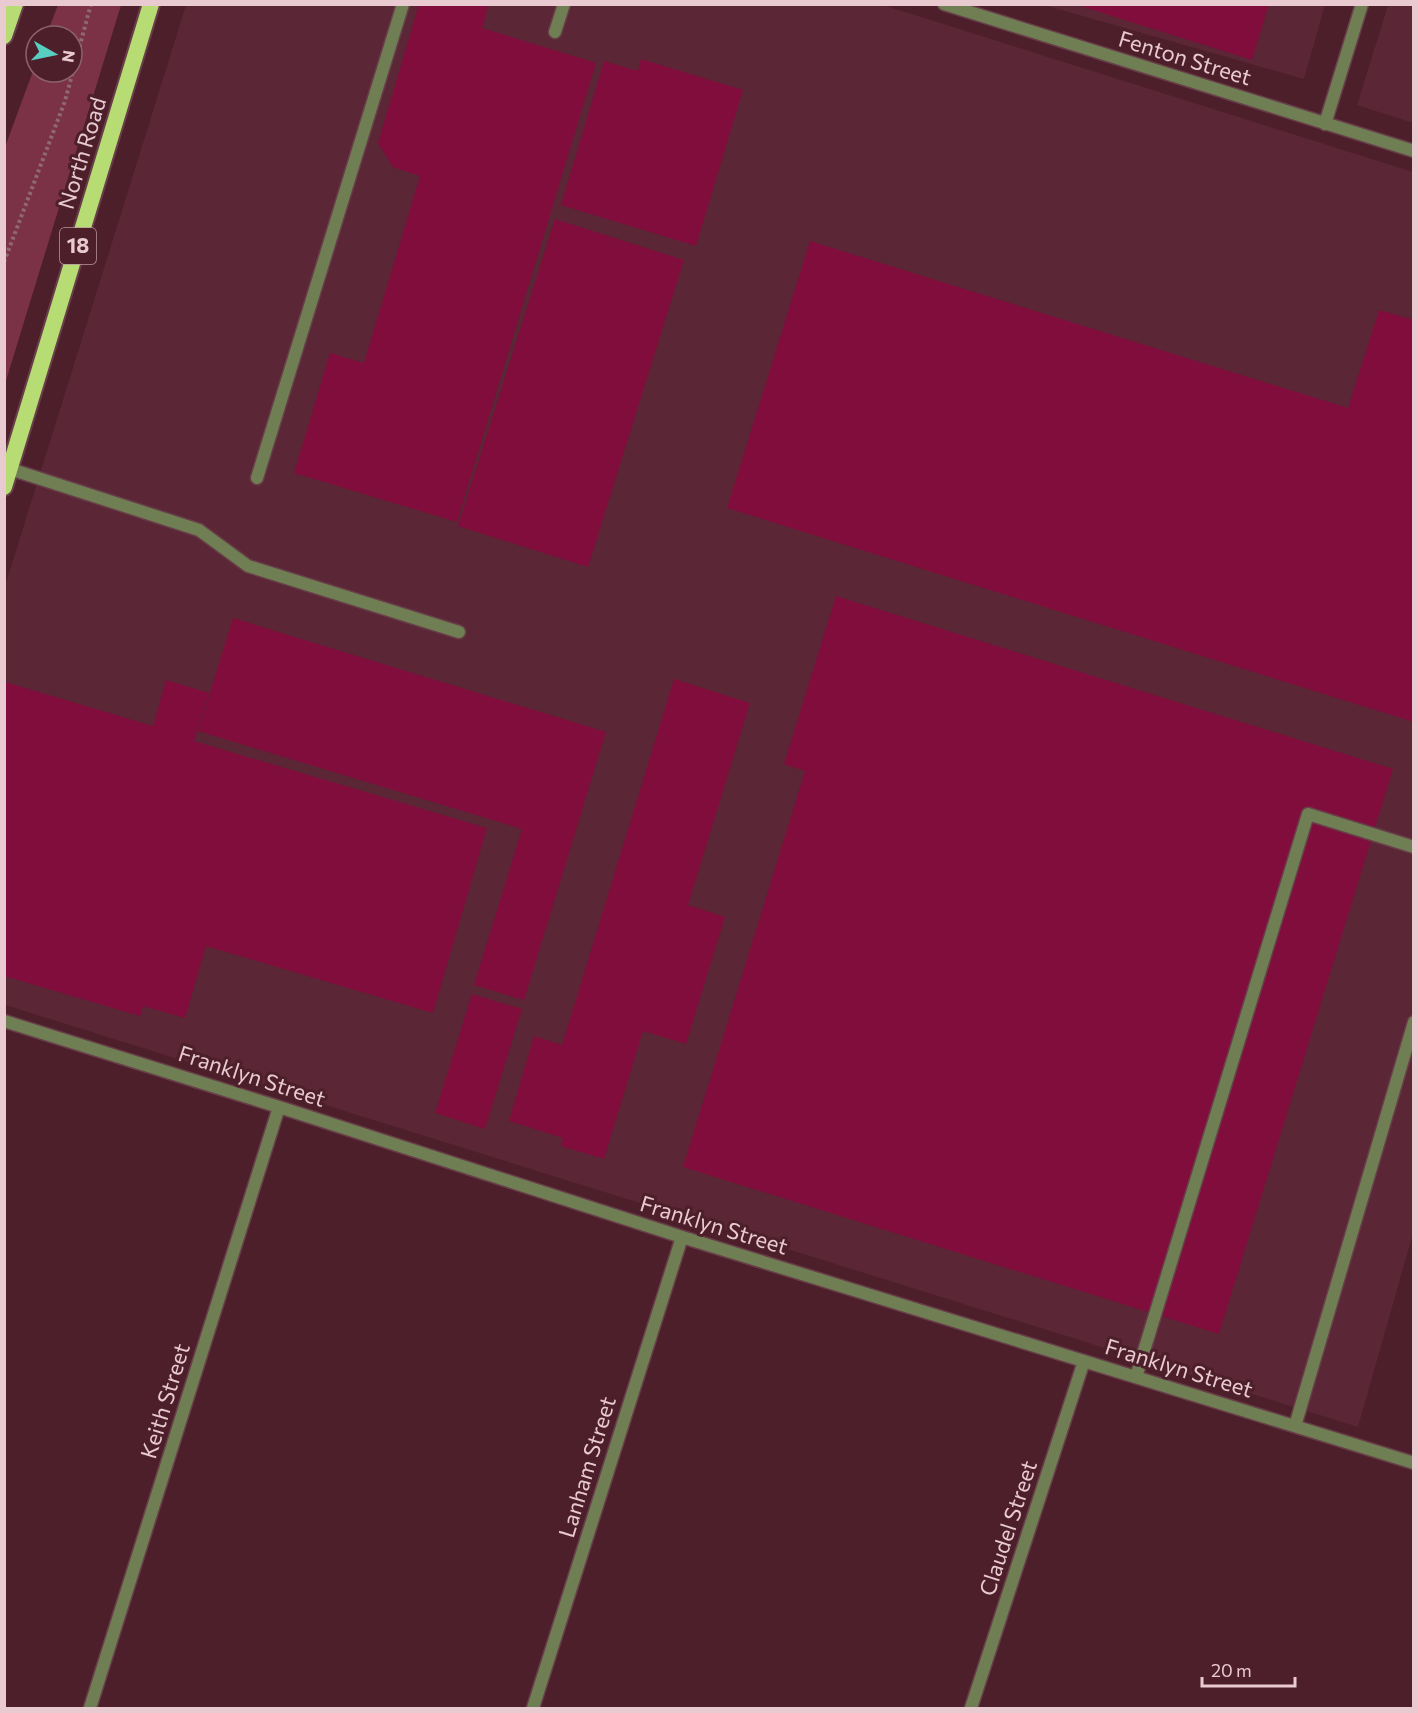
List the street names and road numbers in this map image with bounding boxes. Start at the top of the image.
street label: Fenton Street [1116,25,1255,91]
street label: North Road [52,94,111,212]
road number: 18 [60,228,96,264]
street label: Franklyn Street [175,1039,329,1112]
street label: Franklyn Street [637,1189,791,1260]
street label: Franklyn Street [1102,1332,1256,1403]
street label: Keith Street [134,1340,195,1462]
street label: Lanham Street [552,1393,621,1541]
street label: Claudel Street [973,1457,1042,1599]

